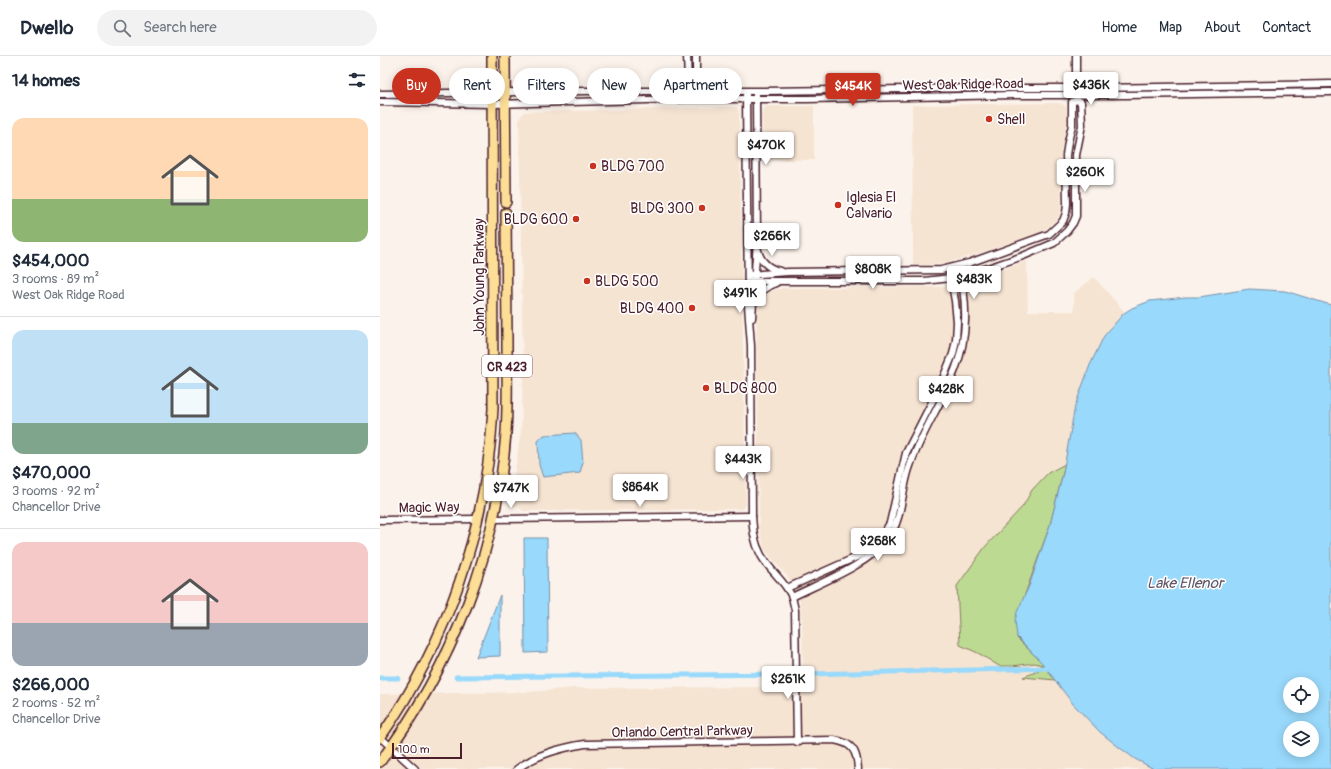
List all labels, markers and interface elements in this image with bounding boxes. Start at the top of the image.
search box [97,10,377,46]
text: Dwello [20,16,73,40]
icon: search [111,17,133,39]
text: Search here [143,18,217,37]
text: Home [1102,19,1137,36]
text: Map [1159,19,1182,36]
text: About [1204,19,1240,36]
text: Contact [1262,19,1311,36]
chip: Buy [392,68,441,104]
chip: Rent [449,68,505,104]
chip: Filters [513,68,579,104]
chip: New [587,68,641,104]
chip: Apartment [649,68,742,104]
icon: filters [346,69,368,91]
text: 14 homes [12,70,80,91]
pin: $436K [1063,72,1119,106]
pin: $454K [825,73,881,107]
street label: West Oak Ridge Road [902,75,1024,94]
text: $436K [1072,77,1110,93]
text: $454K [834,78,872,94]
place label: Shell [997,111,1025,128]
marker: Shell [984,114,994,124]
pin: $470K [738,132,794,166]
text: $470K [747,137,785,153]
icon: home [154,144,226,216]
place label: BLDG 700 [601,158,664,175]
pin: $260K [1057,159,1113,193]
marker: BLDG 700 [588,161,598,171]
text: $260K [1066,164,1104,180]
place label: Iglesia El Calvario [846,189,896,222]
place label: BLDG 300 [630,200,694,217]
marker: Iglesia El Calvario [833,200,843,210]
marker: BLDG 300 [697,203,707,213]
place label: BLDG 600 [504,211,568,228]
marker: BLDG 600 [571,214,581,224]
street label: John Young Parkway [471,218,488,336]
pin: $266K [744,223,800,257]
text: $266K [753,228,791,244]
text: $454,000 [12,250,89,271]
pin: $808K [845,256,901,290]
text: $808K [855,261,891,277]
pin: $483K [946,266,1002,300]
text: 3 rooms · 89 m² [12,271,99,287]
text: $483K [956,271,992,287]
place label: BLDG 500 [595,273,659,290]
marker: BLDG 500 [582,276,592,286]
pin: $491K [712,280,768,314]
text: $491K [723,285,757,301]
text: West Oak Ridge Road [12,287,125,303]
place label: BLDG 400 [620,300,684,317]
marker: BLDG 400 [687,303,697,313]
road number: CR 423 [482,355,532,377]
icon: home [154,356,226,428]
pin: $428K [918,376,974,410]
place label: BLDG 800 [714,380,777,397]
text: $428K [928,381,964,397]
marker: BLDG 800 [701,383,711,393]
pin: $443K [715,446,771,480]
text: $443K [724,451,762,467]
text: $470,000 [12,462,91,483]
pin: $864K [612,474,668,508]
pin: $747K [483,475,539,509]
text: $864K [622,479,658,495]
text: $747K [493,480,529,496]
text: 3 rooms · 92 m² [12,483,100,499]
street label: Magic Way [399,498,460,517]
text: Chancellor Drive [12,499,101,515]
pin: $268K [850,528,906,562]
text: $268K [860,533,896,549]
icon: home [154,568,226,640]
water label: Lake Ellenor [1147,574,1225,593]
pin: $261K [760,666,816,700]
text: $261K [771,671,805,687]
text: $266,000 [12,674,90,695]
map controls [1283,677,1319,757]
button: locate [1283,677,1319,713]
text: 2 rooms · 52 m² [12,695,100,711]
text: Chancellor Drive [12,711,101,727]
button: layers [1283,721,1319,757]
street label: Orlando Central Parkway [611,722,753,741]
scale bar [392,741,462,760]
text: 100 m [398,743,429,756]

